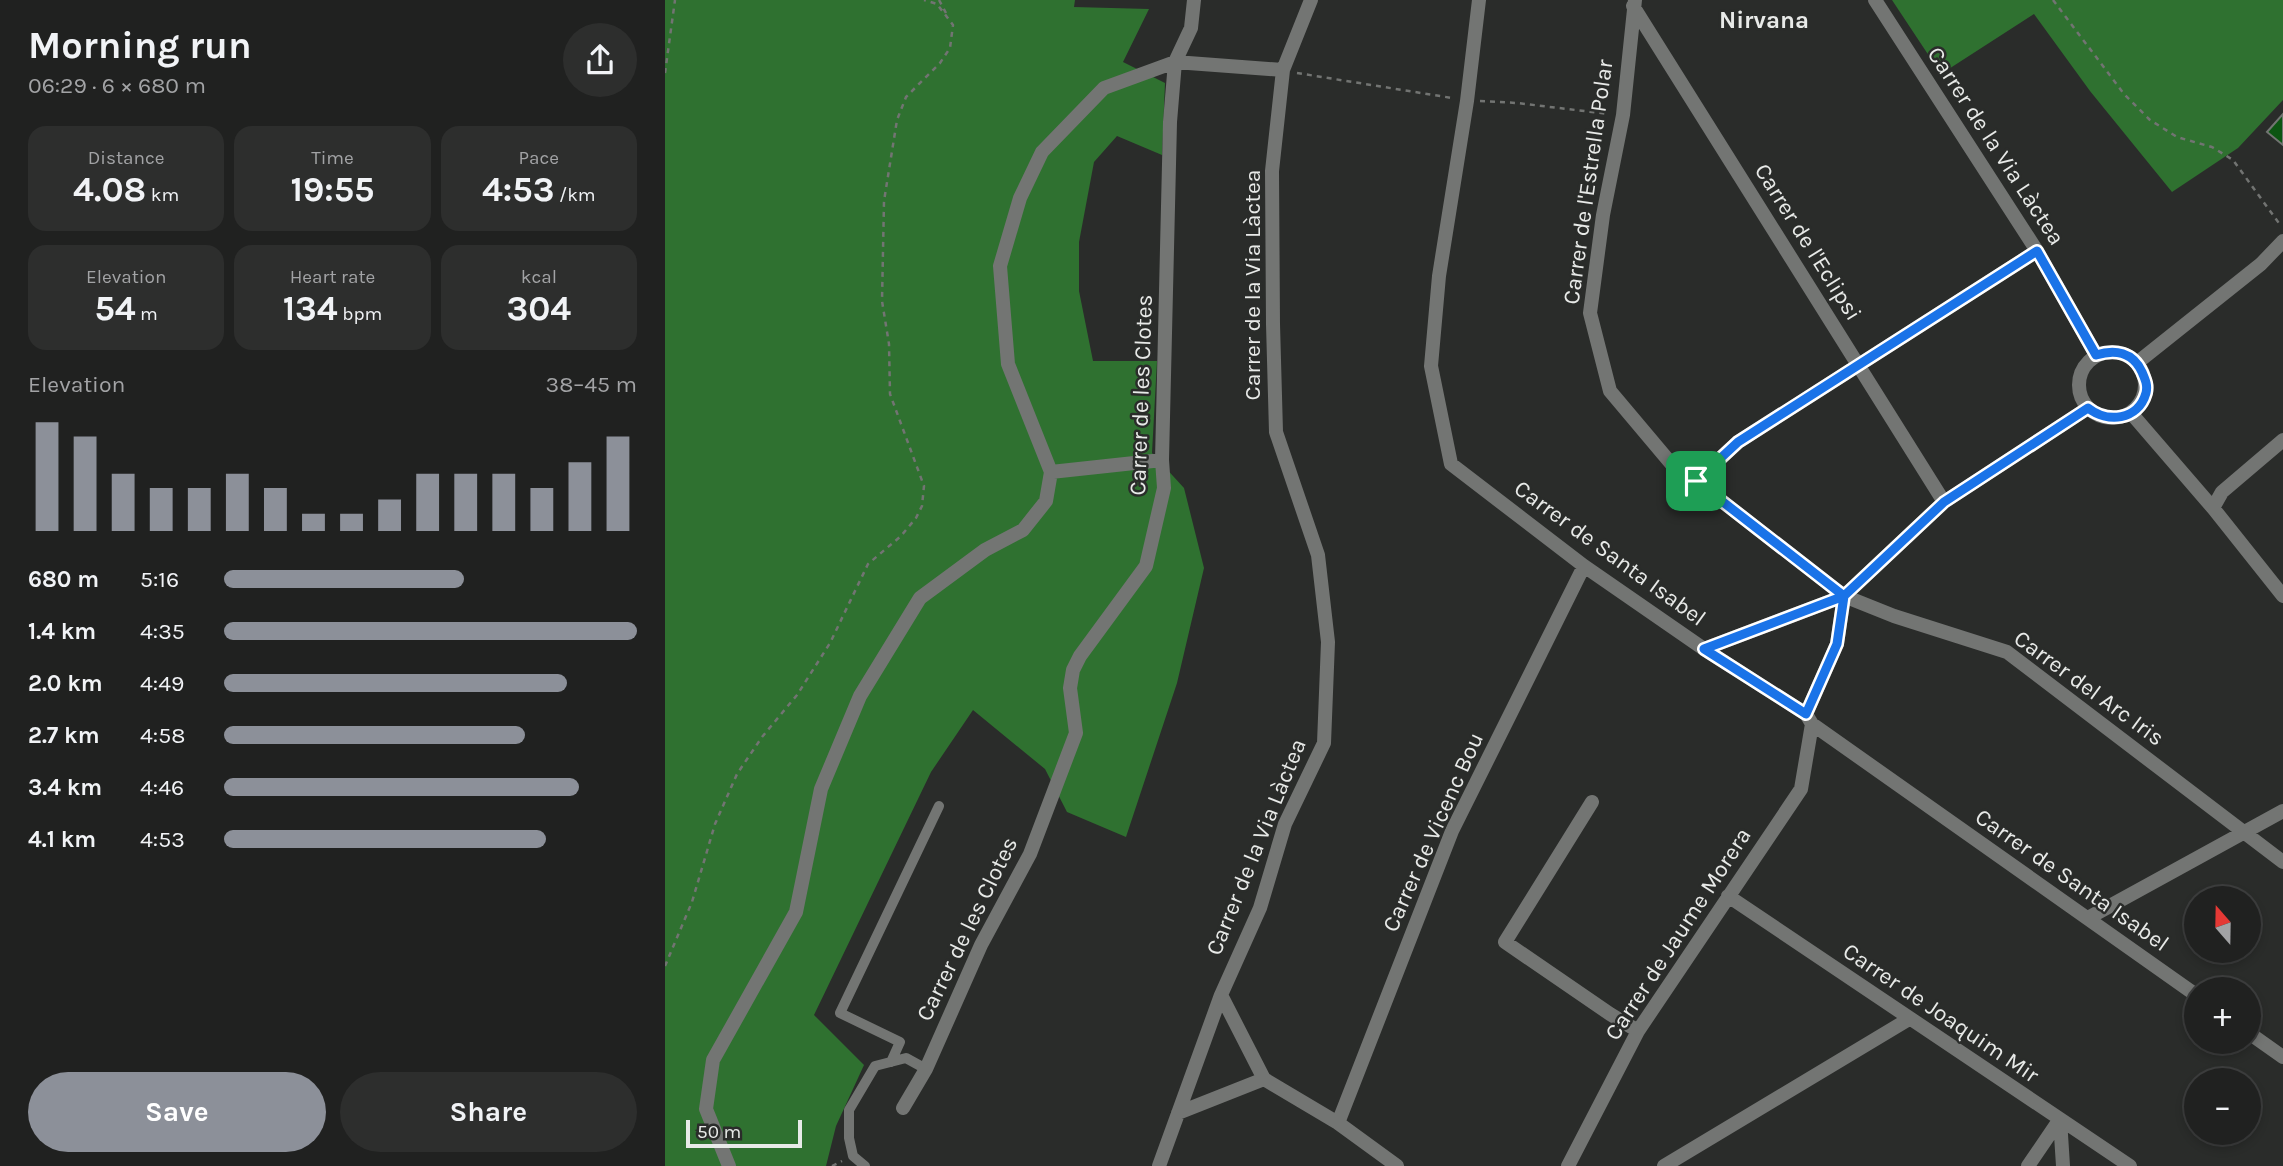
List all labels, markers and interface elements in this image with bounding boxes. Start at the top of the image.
district label: Nirvana [1719,6,1809,34]
text: Morning run [28,23,252,68]
button: share [563,23,637,97]
street label: Carrer de la Via Làctea [1922,42,2070,250]
street label: Carrer de l'Estrella Polar [1557,57,1619,306]
text: 06:29 · 6 × 680 m [28,72,206,99]
text: Distance [88,147,165,169]
text: Time [311,147,354,169]
text: Pace [519,147,559,169]
street label: Carrer de l'Eclipsi [1749,159,1867,325]
text: 4.08 [73,169,146,210]
text: 19:55 [290,169,374,210]
text: 4:53 [482,169,554,210]
street label: Carrer de la Via Làctea [1239,170,1266,400]
text: km [146,184,179,206]
text: /km [554,184,596,206]
text: Elevation [86,266,166,288]
text: Heart rate [290,266,375,288]
text: kcal [521,266,557,288]
text: 54 [94,288,136,329]
text: 134 [283,288,338,329]
text: 304 [506,288,571,329]
street label: Carrer de les Clotes [1124,294,1158,496]
text: m [136,303,158,325]
text: bpm [338,303,382,325]
text: Elevation [28,371,125,398]
text: 38–45 m [546,371,637,398]
pin [1666,451,1726,511]
icon: arrive [1677,462,1715,500]
street label: Carrer de Santa Isabel [1509,474,1711,632]
text: 680 m [28,566,99,593]
text: 5:16 [140,566,179,593]
text: 1.4 km [28,618,96,645]
text: 4:35 [140,618,185,645]
street label: Carrer del Arc Iris [2009,625,2169,751]
text: 2.0 km [28,670,103,697]
text: 4:49 [140,670,184,697]
text: 2.7 km [28,722,100,749]
text: 4:58 [140,722,185,749]
street label: Carrer de Vicenc Bou [1377,728,1489,936]
street label: Carrer de la Via Làctea [1200,735,1312,959]
text: 3.4 km [28,774,102,801]
text: 4:46 [140,774,184,801]
street label: Carrer de Santa Isabel [1970,803,2174,957]
street label: Carrer de Jaume Morera [1599,823,1757,1045]
text: 4.1 km [28,826,96,853]
text: 4:53 [140,826,185,853]
street label: Carrer de les Clotes [911,833,1023,1025]
north arrow [2184,886,2261,962]
map controls [2184,886,2261,1145]
street label: Carrer de Joaquim Mir [1838,937,2045,1089]
button: + [2184,977,2261,1054]
button: − [2184,1068,2261,1145]
button: Save [28,1072,326,1152]
button: Share [340,1072,637,1152]
scale bar [686,1117,801,1149]
text: 50 m [697,1121,741,1143]

